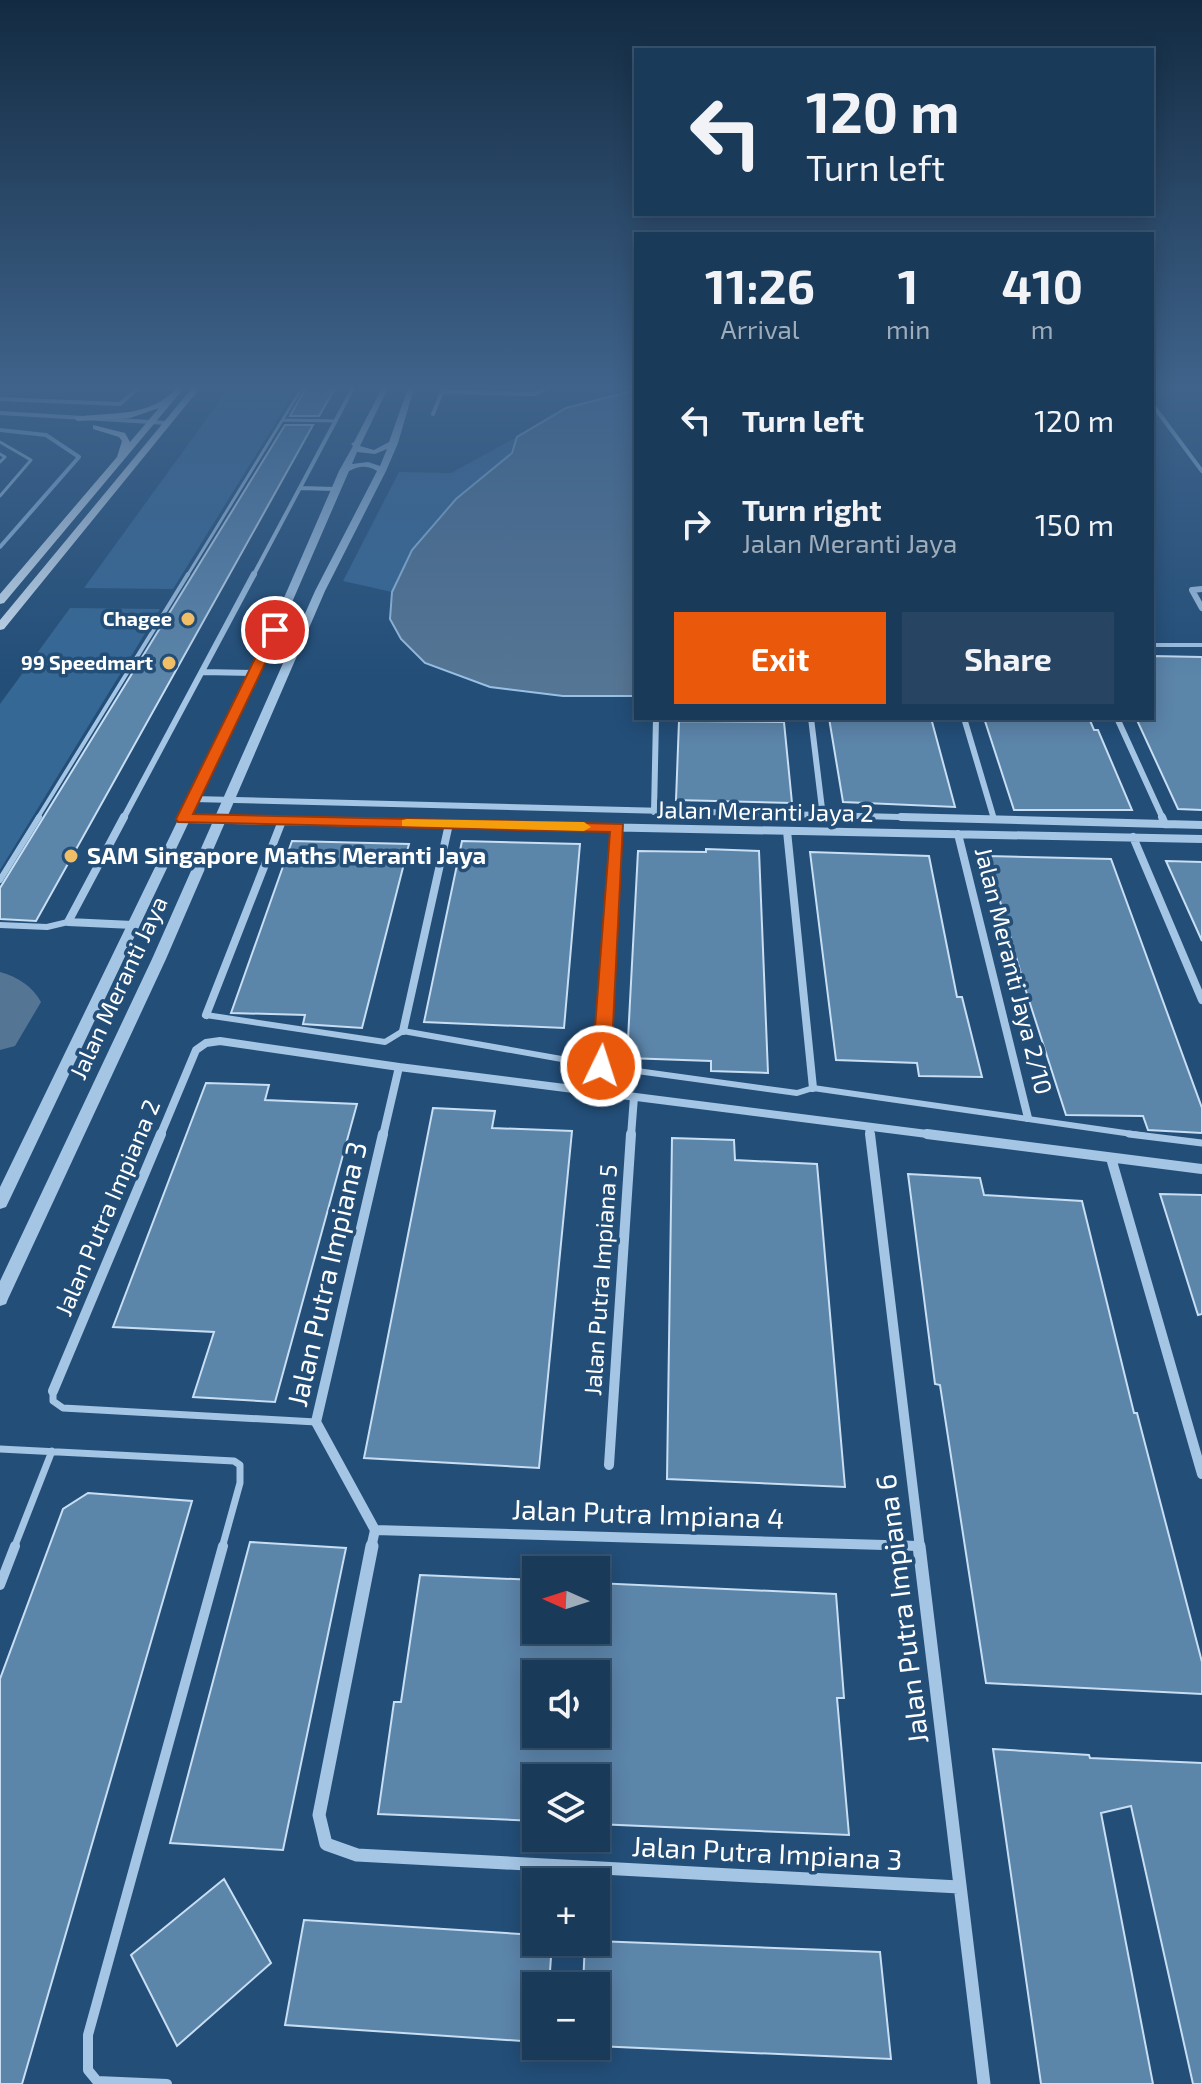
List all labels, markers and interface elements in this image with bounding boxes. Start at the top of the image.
text: 120 m [806,77,960,144]
icon: left [674,80,778,184]
text: Turn left [806,145,945,188]
text: 11:26 [705,256,815,314]
text: 1 [898,256,919,314]
text: 410 [1001,256,1083,314]
text: Arrival [720,313,800,344]
text: min [886,313,930,344]
text: m [1031,313,1054,344]
icon: left [674,398,718,442]
text: Turn left [742,402,864,438]
text: 120 m [1034,402,1114,438]
text: Turn right [742,491,882,527]
icon: right [674,502,718,546]
text: 150 m [1035,506,1114,542]
text: Jalan Meranti Jaya [742,527,957,558]
pin [241,596,309,664]
place label: Chagee [103,606,172,630]
icon: arrive [253,608,297,652]
marker: Chagee [179,610,197,628]
button: Exit [674,612,886,704]
button: Share [902,612,1114,704]
place label: 99 Speedmart [21,650,153,674]
marker: 99 Speedmart [160,654,178,672]
street label: Jalan Meranti Jaya 2 [656,794,874,827]
place label: SAM Singapore Maths Meranti Jaya [87,840,486,869]
street label: Jalan Meranti Jaya 2/10 [970,844,1059,1097]
marker: SAM Singapore Maths Meranti Jaya [62,847,80,865]
street label: Jalan Meranti Jaya [63,891,173,1084]
position arrow [559,1024,643,1108]
street label: Jalan Putra Impiana 2 [48,1095,165,1320]
street label: Jalan Putra Impiana 3 [279,1138,373,1410]
street label: Jalan Putra Impiana 5 [577,1163,622,1397]
street label: Jalan Putra Impiana 6 [868,1472,934,1746]
street label: Jalan Putra Impiana 4 [511,1491,785,1535]
north arrow [522,1556,610,1644]
map controls [522,1556,610,2060]
button: sound [522,1660,610,1748]
button: layers [522,1764,610,1852]
street label: Jalan Putra Impiana 3 [631,1828,903,1876]
button: + [522,1868,610,1956]
button: − [522,1972,610,2060]

